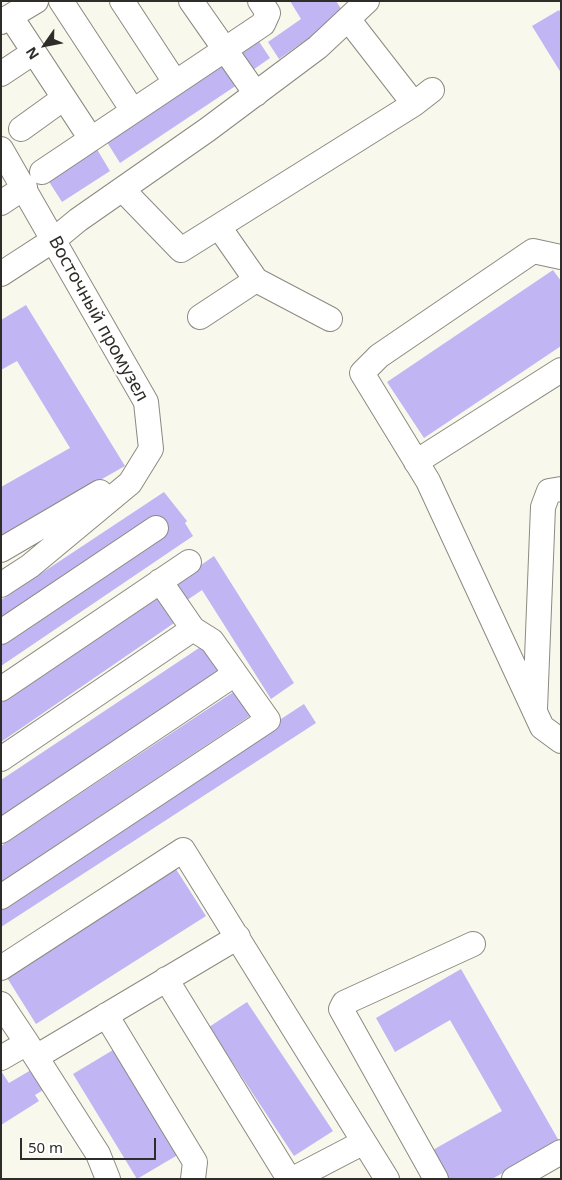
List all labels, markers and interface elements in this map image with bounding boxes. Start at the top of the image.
north arrow [20,20,70,70]
text: N [21,43,43,63]
street label: Восточный промузел [43,232,153,406]
scale bar [22,1128,159,1160]
text: 50 m [28,1137,63,1157]

